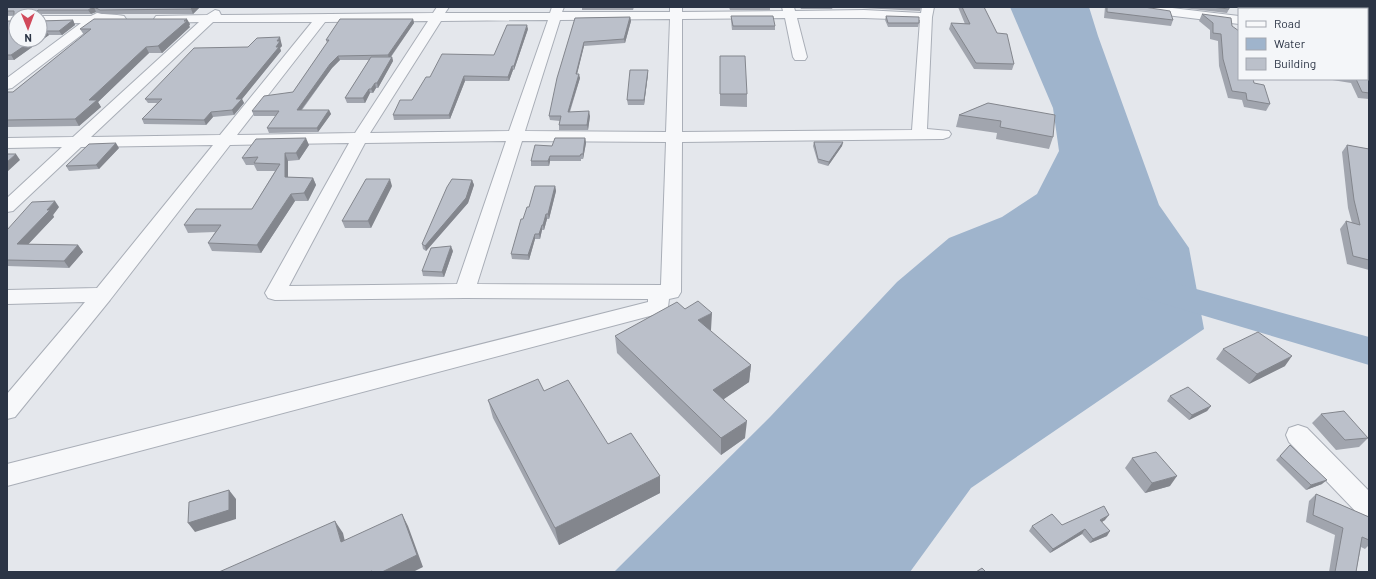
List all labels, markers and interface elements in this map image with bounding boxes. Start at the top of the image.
north arrow [8,8,48,48]
legend [1238,8,1368,80]
text: Road [1274,16,1301,30]
text: N [24,32,32,45]
text: Water [1274,36,1306,50]
text: Building [1274,56,1316,70]

